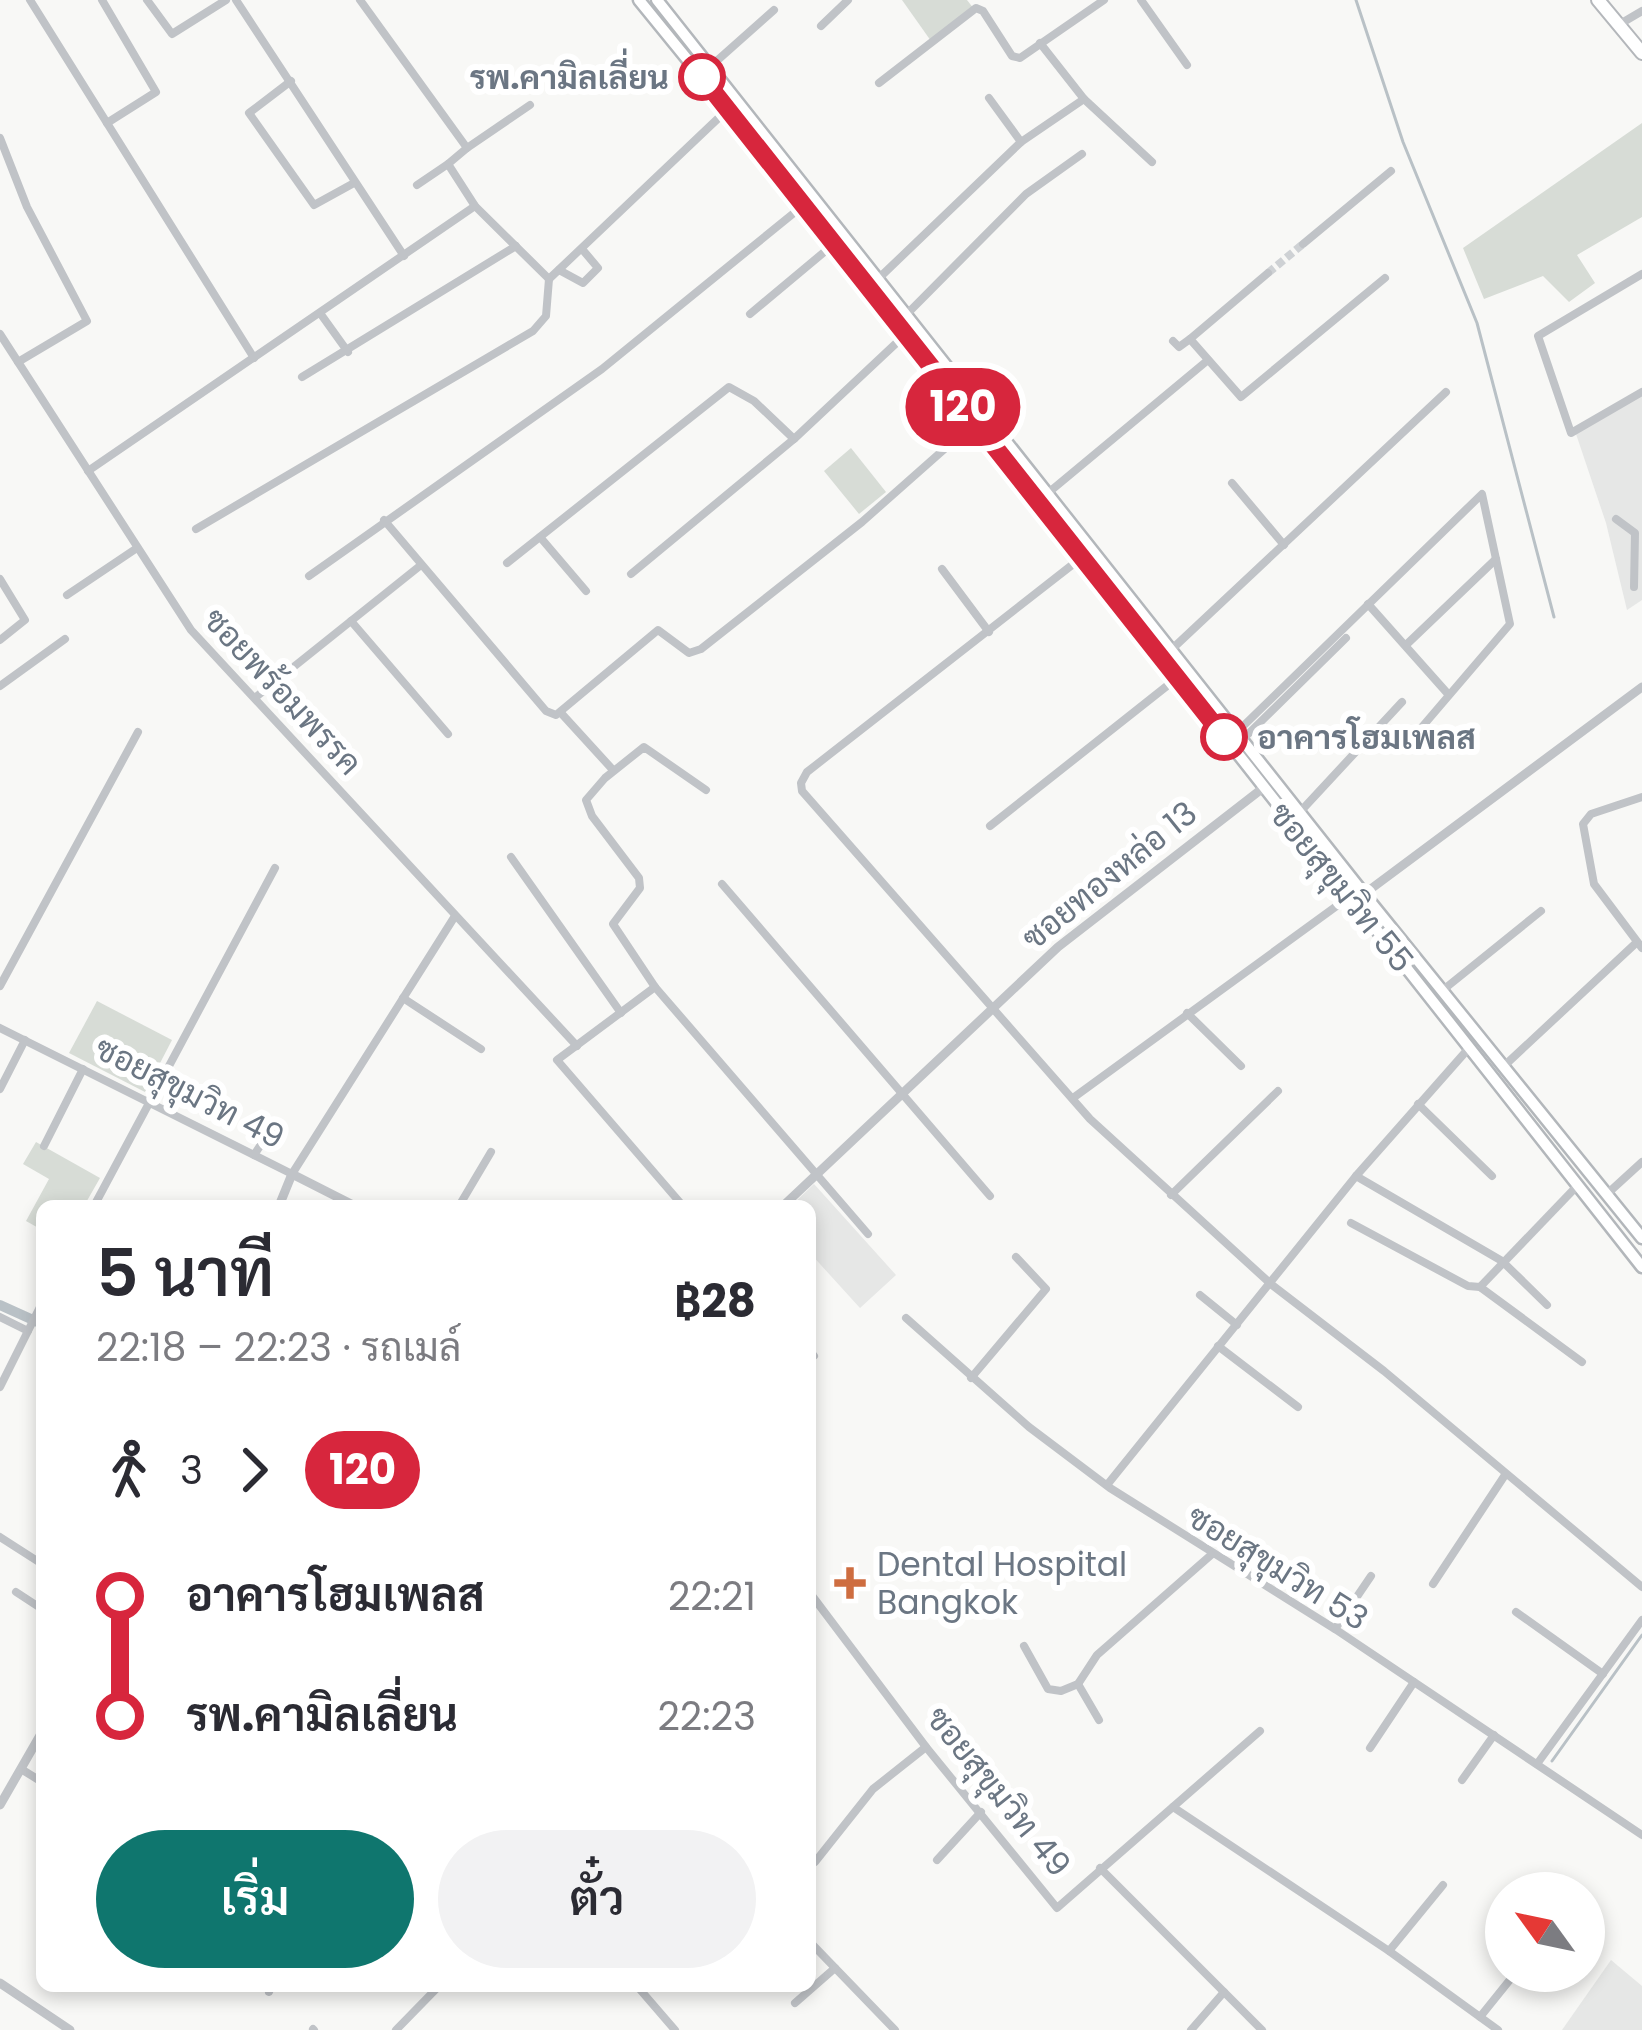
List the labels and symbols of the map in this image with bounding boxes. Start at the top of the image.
place label: รพ.คามิลเลี่ยน [469,48,669,101]
marker: รพ.คามิลเลี่ยน [680,55,724,99]
line badge: 120 [894,368,1032,446]
street label: ซอยพร้อมพรรค [193,597,373,785]
place label: อาคารโฮมเพลส [1257,714,1476,761]
marker: อาคารโฮมเพลส [1202,715,1246,759]
street label: ซอยทองหล่อ 13 [1012,790,1207,961]
street label: ซอยสุขุมวิท 55 [1258,792,1425,982]
street label: ซอยสุขุมวิท 49 [87,1025,292,1160]
street label: ซอยสุขุมวิท 53 [1178,1493,1377,1642]
place label: Dental Hospital Bangkok [877,1541,1127,1626]
marker: Dental Hospital Bangkok [834,1567,866,1599]
street label: ซอยสุขุมวิท 49 [915,1696,1082,1886]
north arrow [1485,1872,1605,1992]

